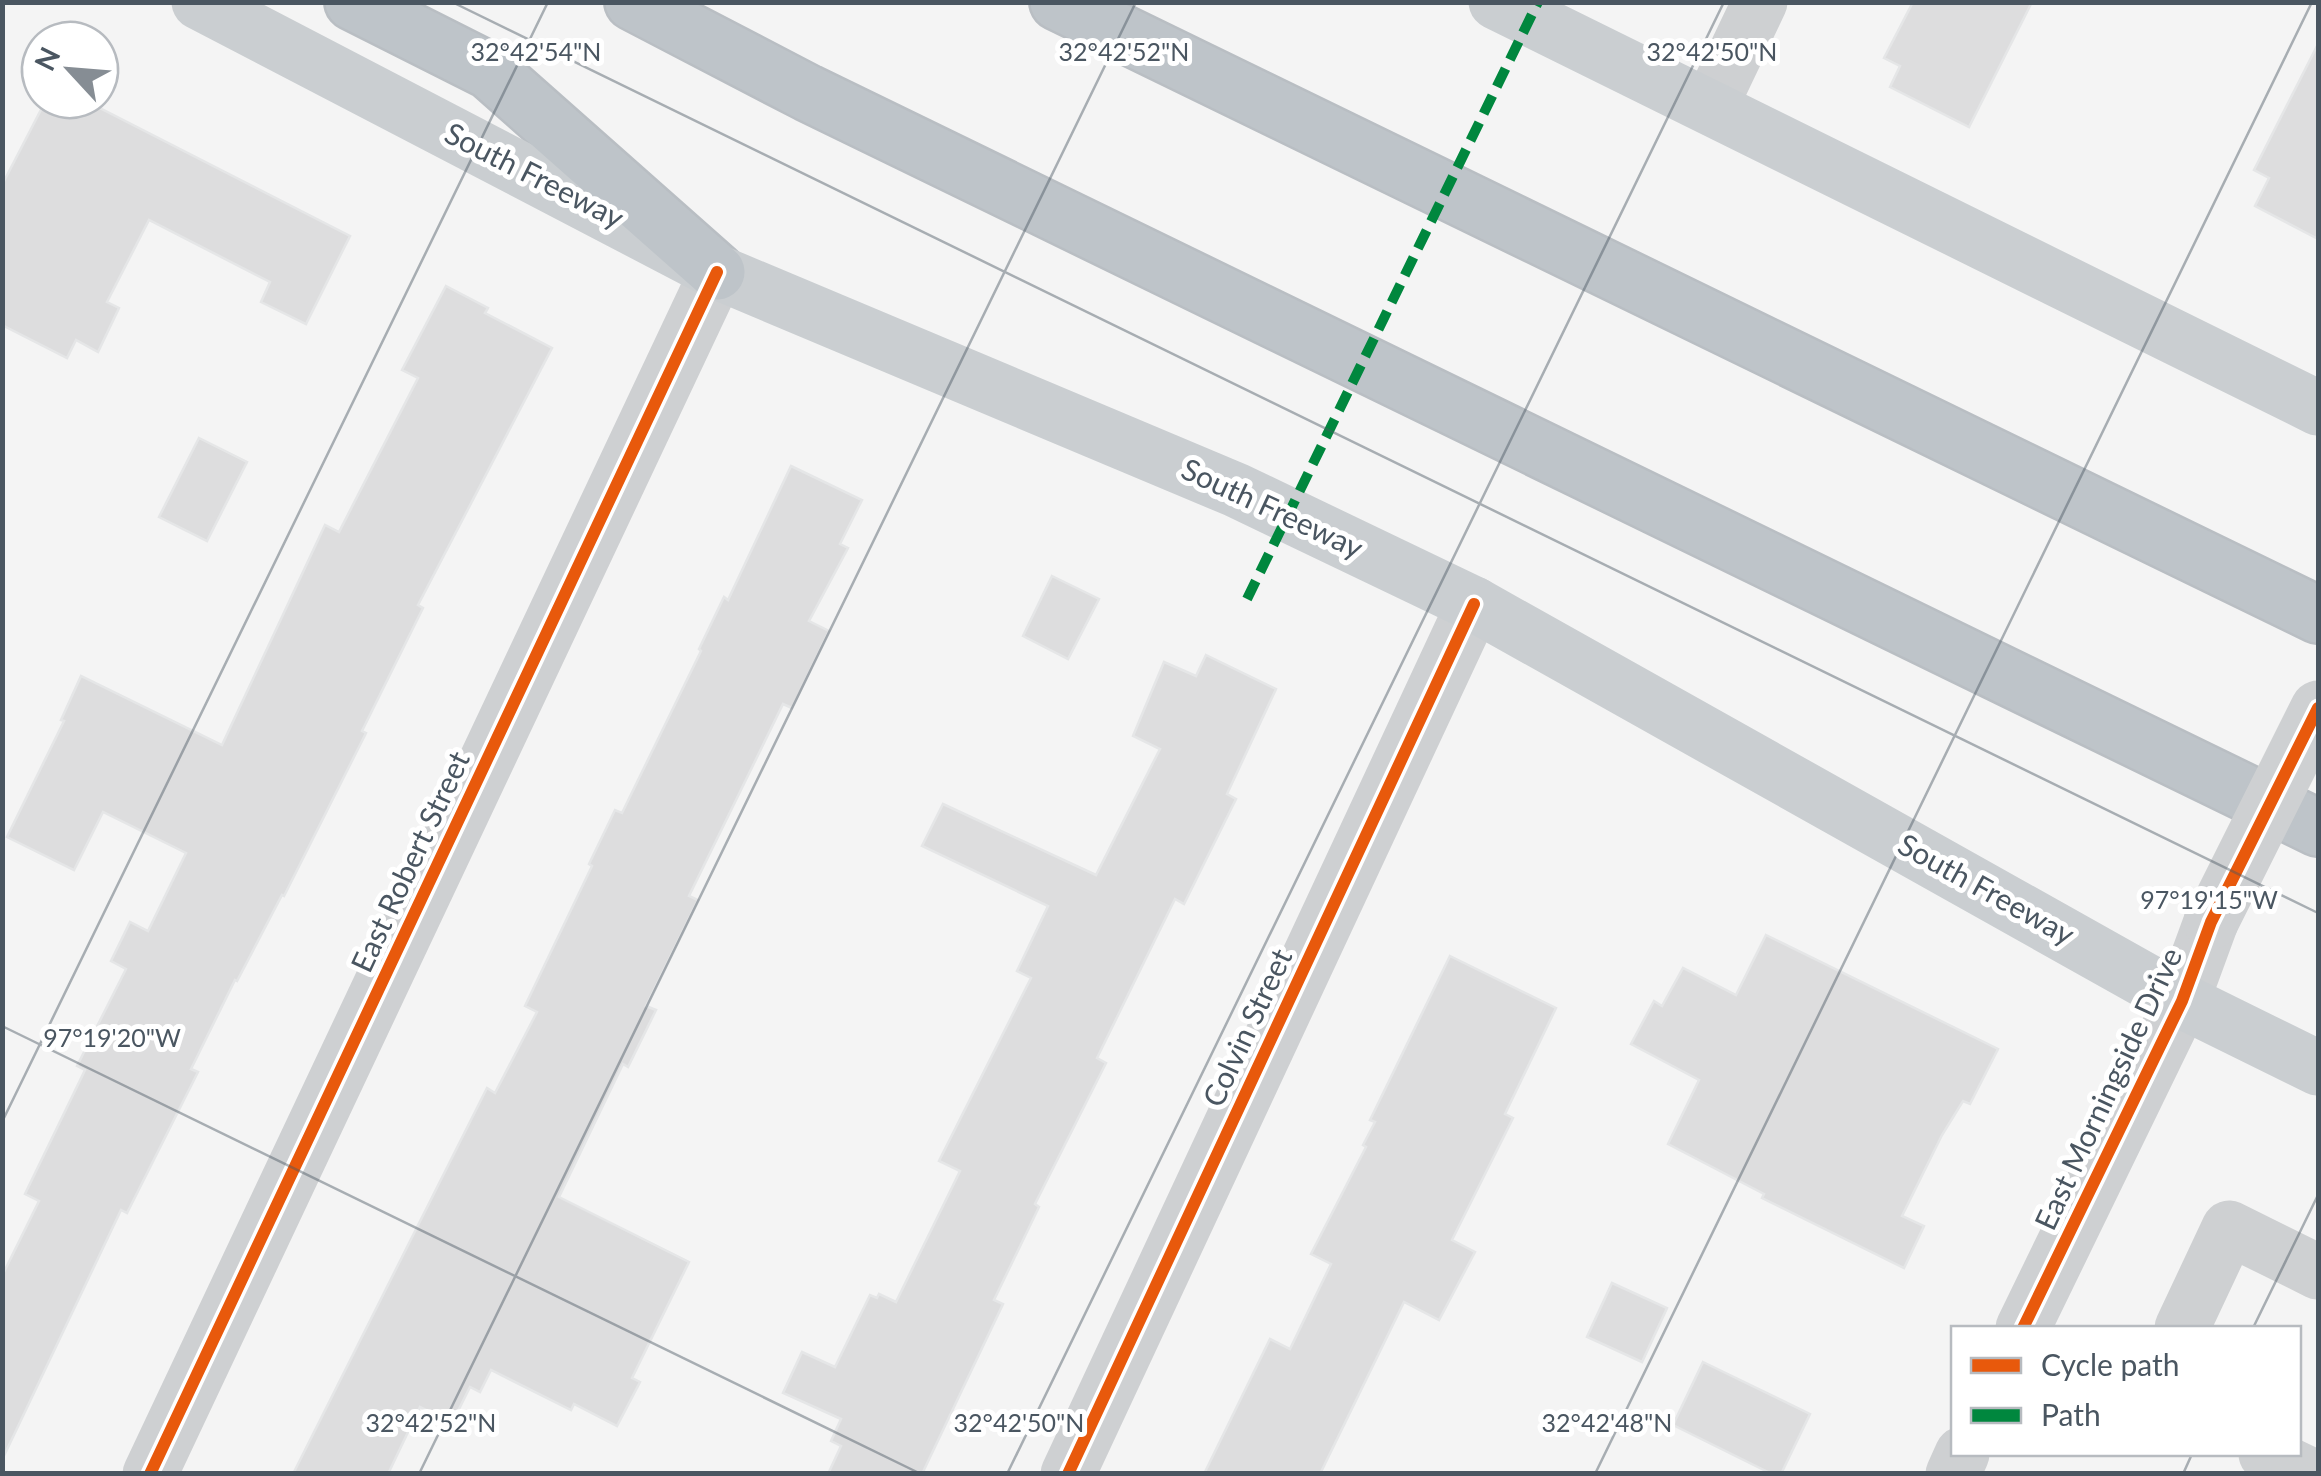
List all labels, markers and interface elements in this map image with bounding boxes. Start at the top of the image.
north arrow [20,20,120,120]
text: 32°42'54"N [471,36,601,66]
text: 32°42'52"N [1059,36,1189,66]
text: 32°42'50"N [1647,36,1777,66]
text: N [27,41,67,76]
street label: South Freeway [439,114,631,235]
street label: South Freeway [1176,449,1370,565]
street label: East Robert Street [342,745,476,977]
street label: South Freeway [1893,825,2082,952]
text: 97°19'15"W [2140,884,2278,914]
street label: East Morningside Drive [2026,941,2188,1235]
street label: Colvin Street [1194,942,1299,1112]
text: 97°19'20"W [43,1022,181,1052]
legend [1951,1326,2301,1456]
text: Cycle path [2041,1346,2180,1382]
text: Path [2041,1396,2101,1432]
text: 32°42'52"N [366,1407,496,1437]
text: 32°42'50"N [954,1407,1084,1437]
text: 32°42'48"N [1542,1407,1672,1437]

